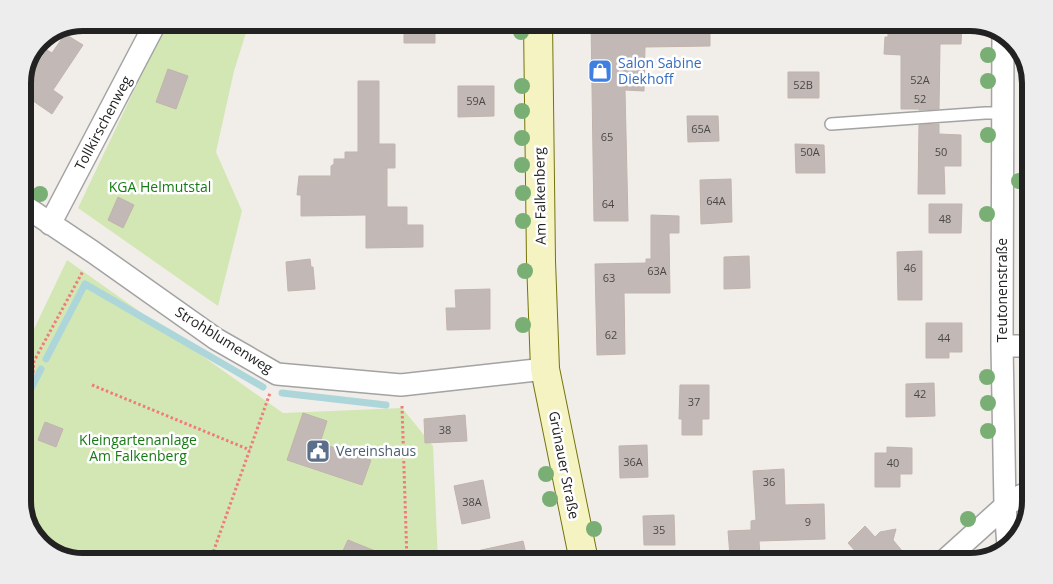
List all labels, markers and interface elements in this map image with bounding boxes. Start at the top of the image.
place label: Salon Sabine Diekhoff [618,53,702,88]
shop icon: Salon Sabine Diekhoff [587,58,613,84]
street label: Tollkirschenweg [70,72,136,173]
house number: 52A [910,72,930,87]
house number: 52B [793,77,813,92]
house number: 52 [914,91,926,106]
house number: 59A [466,93,486,108]
house number: 65A [691,121,711,136]
house number: 65 [601,129,613,144]
house number: 50A [800,144,820,159]
house number: 50 [935,144,947,159]
street label: Am Falkenberg [529,147,550,245]
park label: KGA Helmutstal [109,177,211,196]
house number: 64A [706,193,726,208]
house number: 64 [602,196,615,211]
house number: 48 [939,211,951,226]
street label: Teutonenstraße [992,238,1011,342]
house number: 46 [904,260,916,275]
house number: 63A [647,263,667,278]
house number: 63 [603,270,615,285]
street label: Strohblumenweg [172,302,277,377]
house number: 62 [605,327,617,342]
house number: 44 [938,330,951,345]
house number: 42 [914,386,926,401]
house number: 37 [688,394,700,409]
street label: Grünauer Straße [545,409,584,521]
house number: 38 [439,422,451,437]
park label: Kleingartenanlage Am Falkenberg [79,430,197,465]
public building icon: Vereinshaus [305,438,331,464]
place label: Vereinshaus [336,441,417,460]
house number: 36A [623,454,643,469]
house number: 40 [887,455,899,470]
house number: 36 [763,474,775,489]
house number: 38A [462,494,482,509]
house number: 9 [805,514,811,529]
house number: 35 [653,522,665,537]

